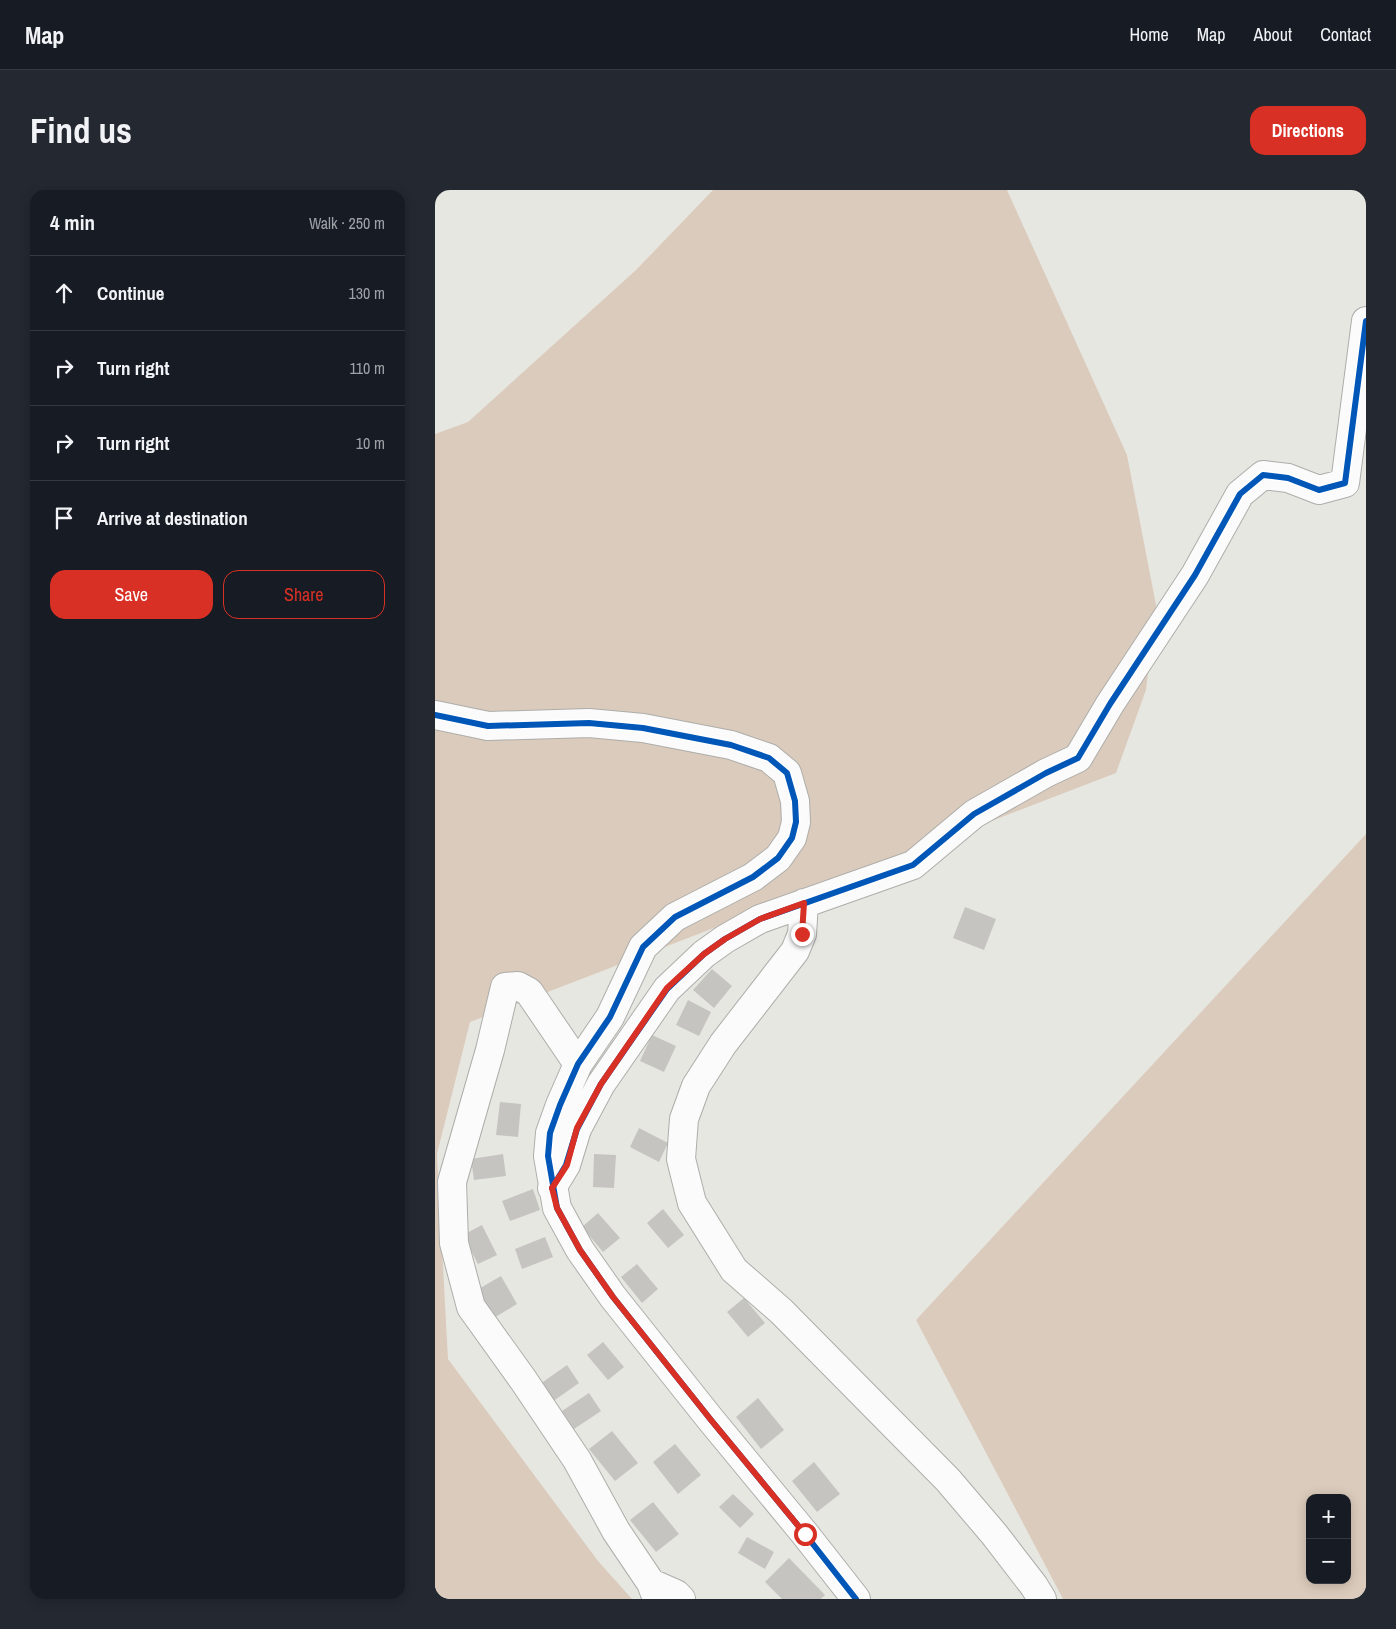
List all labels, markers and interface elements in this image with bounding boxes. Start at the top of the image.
text: Map [25,19,64,51]
text: Home [1129,22,1169,47]
text: Map [1197,22,1226,47]
text: About [1254,22,1292,47]
text: Contact [1320,22,1371,47]
button: Directions [1250,106,1366,155]
text: Find us [30,107,132,154]
text: 4 min [50,208,95,237]
text: Walk · 250 m [309,212,385,234]
icon: ahead [50,279,78,307]
text: Continue [97,280,165,306]
text: 130 m [349,282,385,304]
icon: right [50,354,78,382]
text: Turn right [97,355,169,381]
text: 110 m [349,357,385,379]
icon: right [50,429,78,457]
text: Turn right [97,430,169,456]
text: 10 m [356,432,385,454]
icon: arrive [50,504,78,532]
text: Arrive at destination [97,505,248,531]
button: Save [50,570,213,619]
button: Share [223,570,385,619]
route end [791,923,814,946]
map controls [1306,1494,1351,1584]
button: + [1306,1494,1351,1539]
route start [794,1523,817,1546]
button: − [1306,1539,1351,1584]

